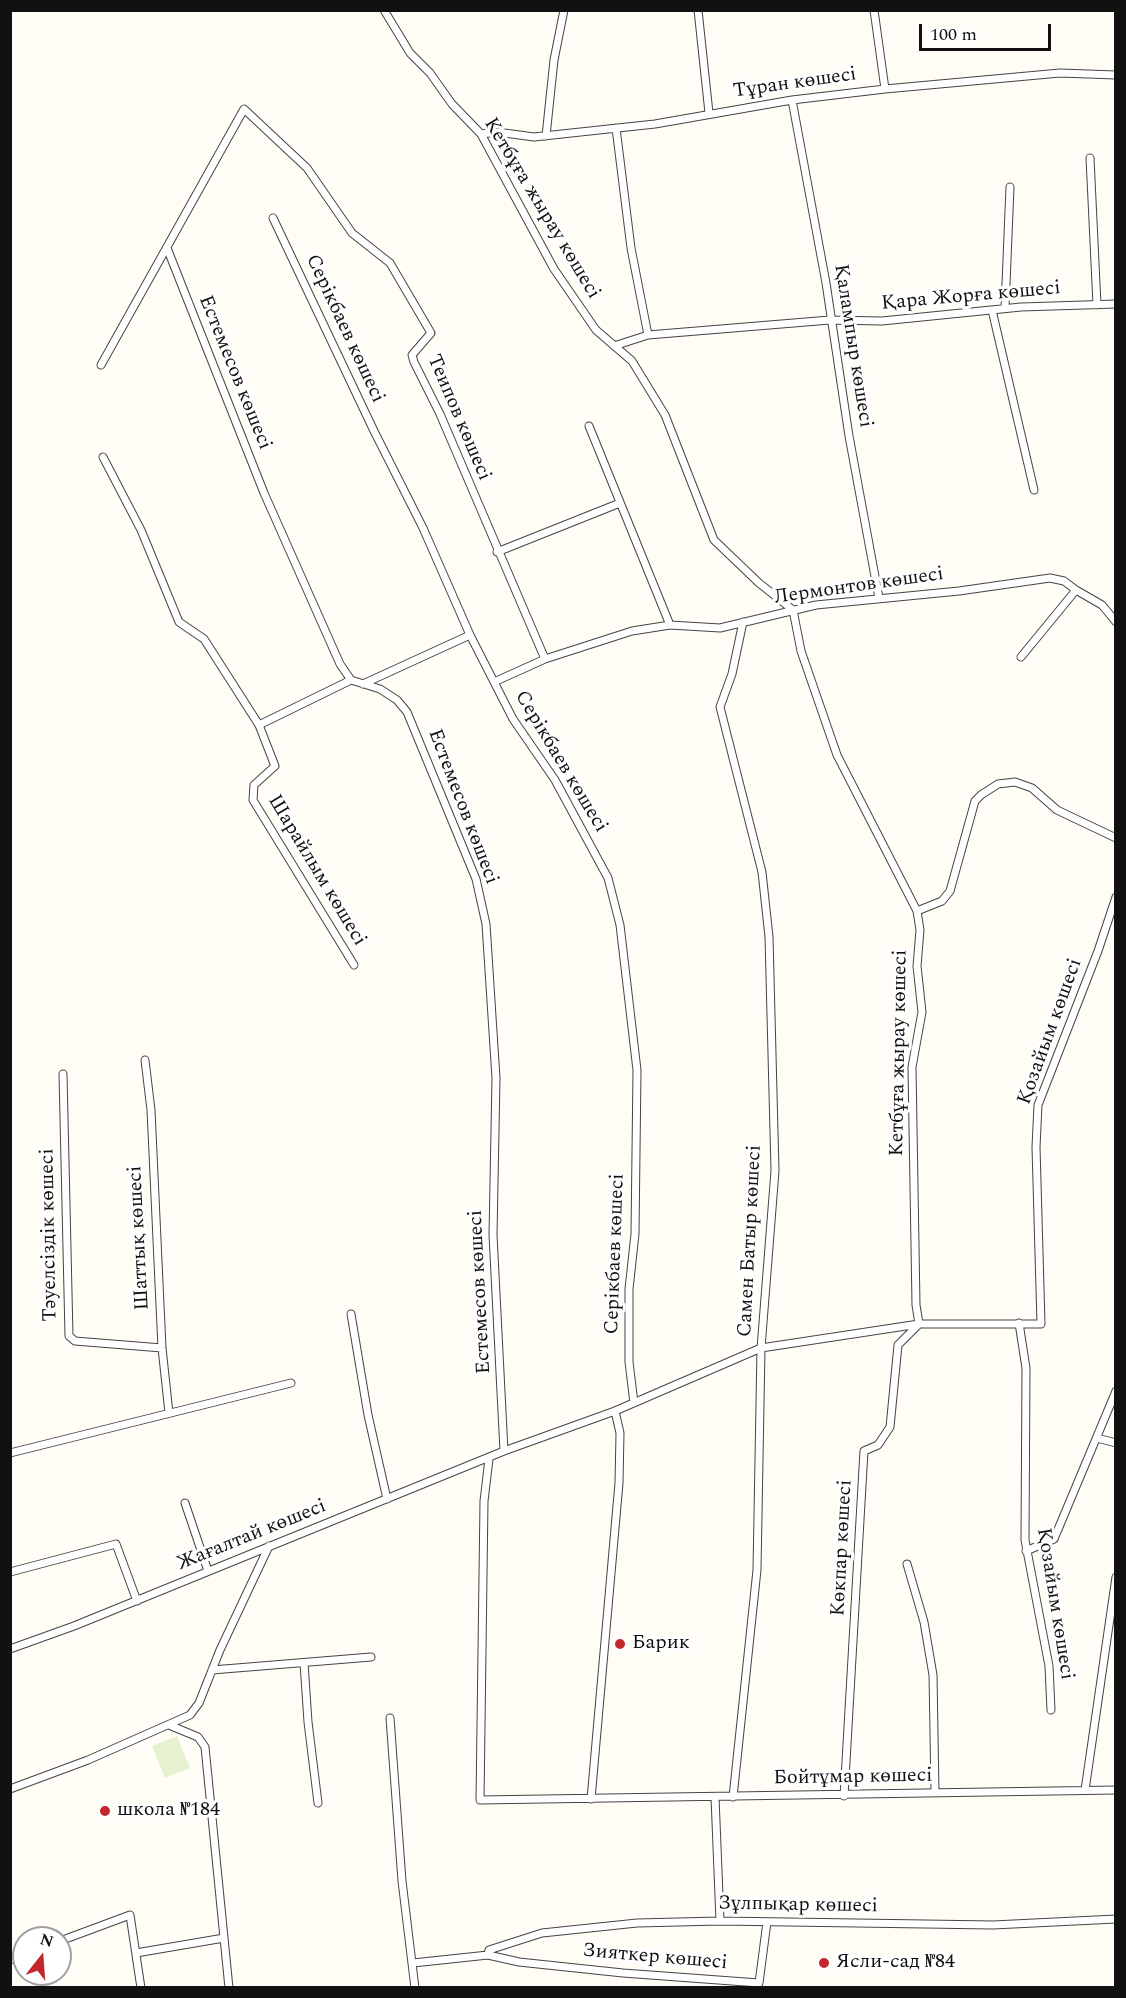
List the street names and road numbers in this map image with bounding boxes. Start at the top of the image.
street label: Тұран көшесі [732,63,858,105]
street label: Кетбұға жырау көшесі [477,114,605,304]
street label: Серікбаев көшесі [299,251,389,407]
street label: Қалампыр көшесі [827,263,877,429]
street label: Қара Жорға көшесі [880,277,1062,317]
street label: Естемесов көшесі [192,292,276,454]
street label: Теипов көшесі [421,351,495,485]
street label: Лермонтов көшесі [773,563,945,611]
street label: Серікбаев көшесі [508,687,612,837]
street label: Естемесов көшесі [421,726,503,888]
street label: Шарайлым көшесі [261,791,371,951]
street label: Кетбұға жырау көшесі [886,949,914,1157]
street label: Қозайым көшесі [1013,956,1089,1108]
street label: Самен Батыр көшесі [734,1144,768,1338]
street label: Тәуелсіздік көшесі [36,1148,64,1322]
street label: Шаттық көшесі [124,1165,156,1311]
street label: Серікбаев көшесі [601,1173,631,1335]
street label: Естемесов көшесі [465,1209,497,1375]
street label: Көкпар көшесі [827,1479,859,1617]
street label: Жағалтай көшесі [174,1495,330,1577]
street label: Қозайым көшесі [1030,1526,1078,1682]
street label: Бойтұмар көшесі [773,1765,933,1791]
street label: Зұлпықар көшесі [718,1893,878,1919]
street label: Зияткер көшесі [582,1940,728,1976]

